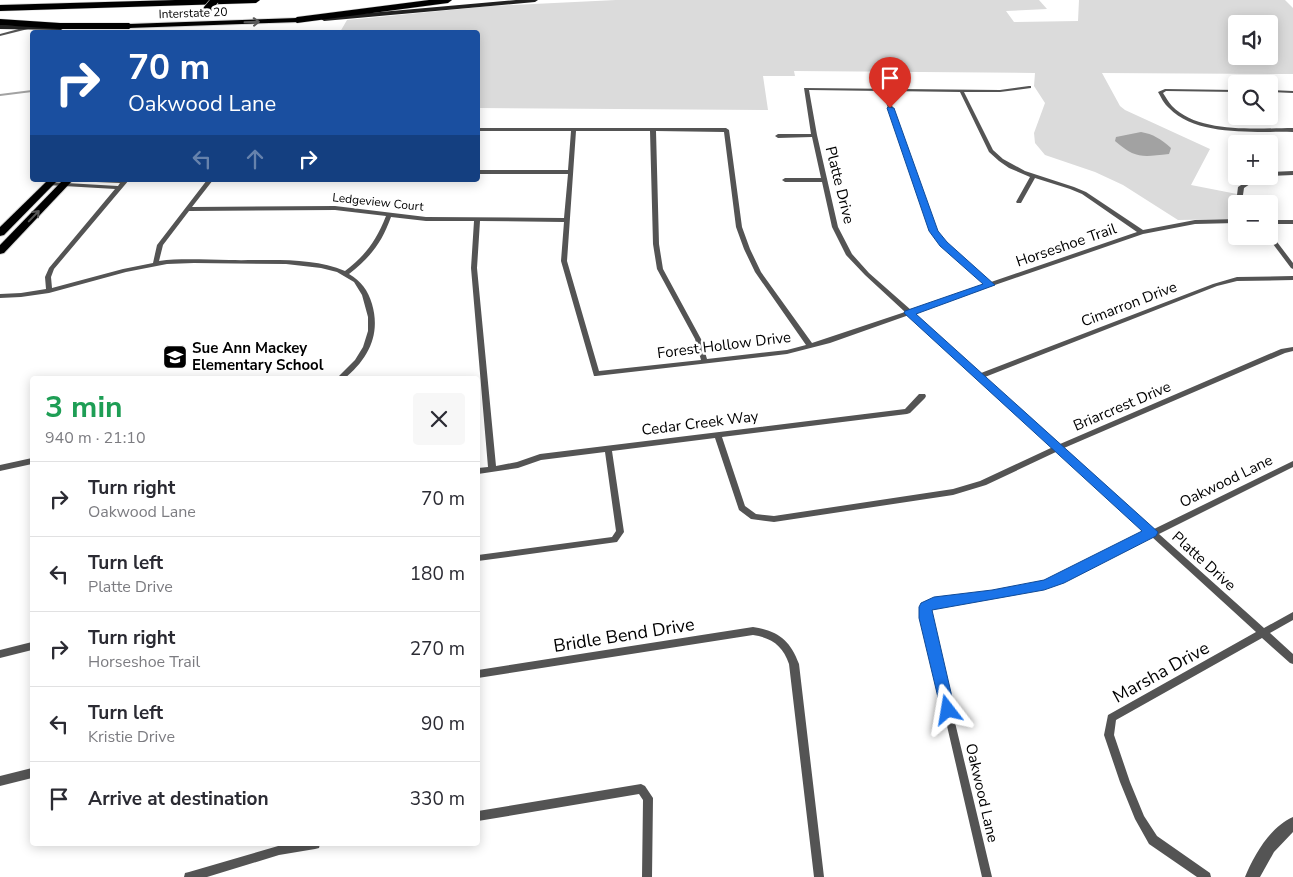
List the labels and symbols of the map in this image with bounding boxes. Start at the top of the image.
street label: Interstate 20 [158,4,228,22]
one-way arrow [244,17,260,27]
pin [869,57,911,108]
street label: Platte Drive [821,144,859,226]
street label: Ledgeview Court [332,189,425,215]
one-way arrow [28,210,40,222]
street label: Horseshoe Trail [1013,218,1120,272]
street label: Cimarron Drive [1078,277,1180,331]
street label: Forest Hollow Drive [656,327,792,363]
place label: Sue Ann Mackey Elementary School [192,338,324,375]
school or university icon: Sue Ann Mackey Elementary School [162,344,188,370]
street label: Briarcrest Drive [1070,376,1174,436]
street label: Cedar Creek Way [641,406,760,440]
street label: Oakwood Lane [1176,450,1276,512]
street label: Platte Drive [1168,527,1240,595]
street label: Bridle Bend Drive [552,612,696,658]
street label: Marsha Drive [1108,636,1214,708]
position arrow [921,683,973,735]
street label: Oakwood Lane [961,741,1003,845]

